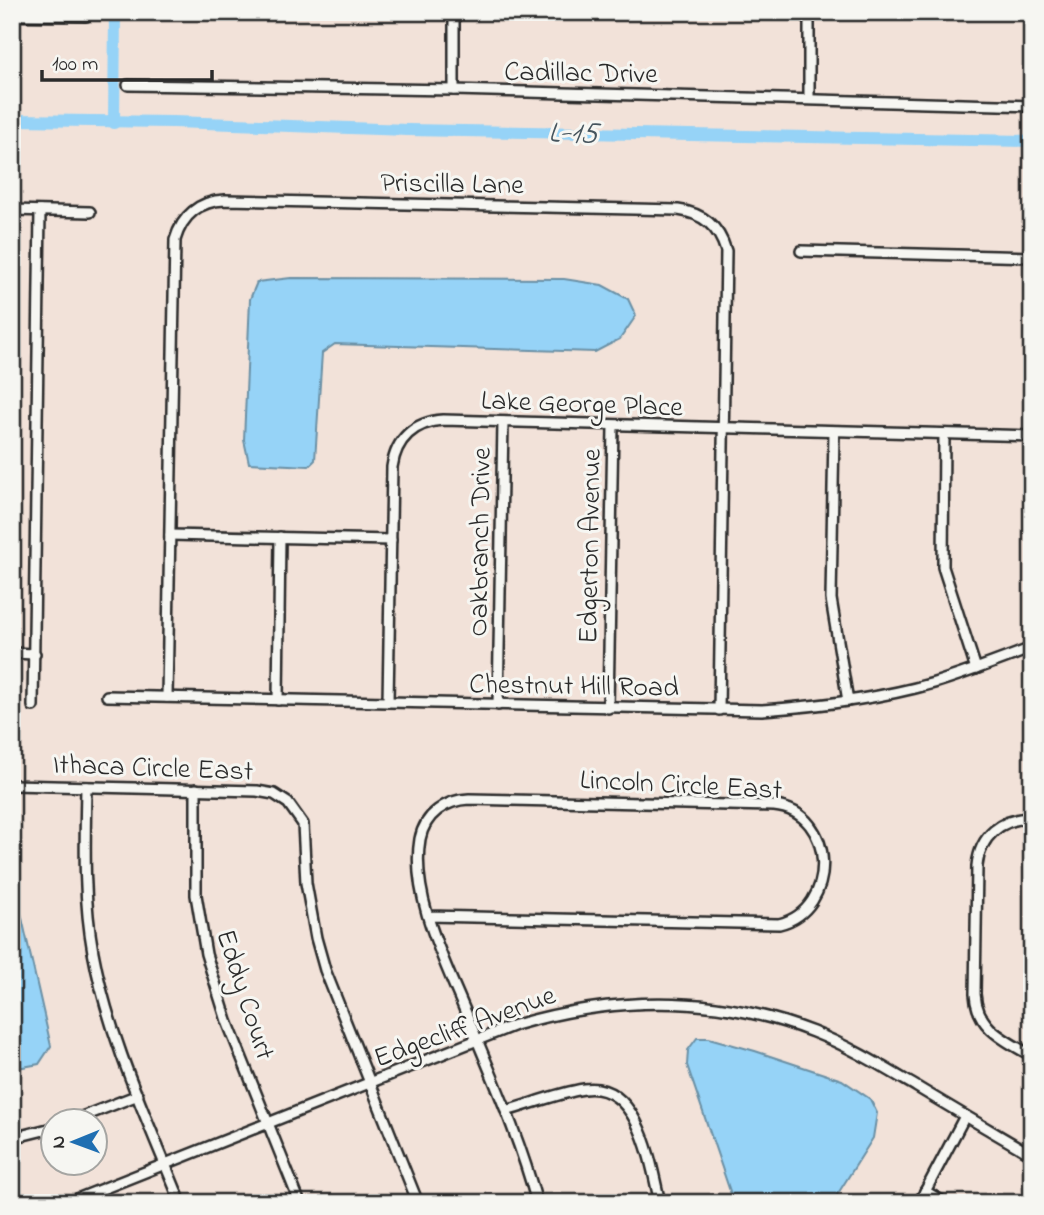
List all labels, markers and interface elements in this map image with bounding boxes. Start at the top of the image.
scale bar [42,38,212,82]
text: 100 m [52,50,98,80]
street label: Cadillac Drive [504,53,659,96]
water label: L-15 [548,113,602,157]
street label: Priscilla Lane [380,164,524,207]
street label: Lake George Place [480,381,684,430]
street label: Oakbranch Drive [459,447,504,637]
street label: Edgerton Avenue [569,448,614,644]
street label: Chestnut Hill Road [469,665,679,710]
street label: Ithaca Circle East [52,746,254,793]
street label: Lincoln Circle East [579,761,783,812]
street label: Eddy Court [203,925,284,1066]
street label: Edgecliff Avenue [369,976,562,1080]
north arrow [38,1106,108,1176]
text: N [46,1135,73,1149]

